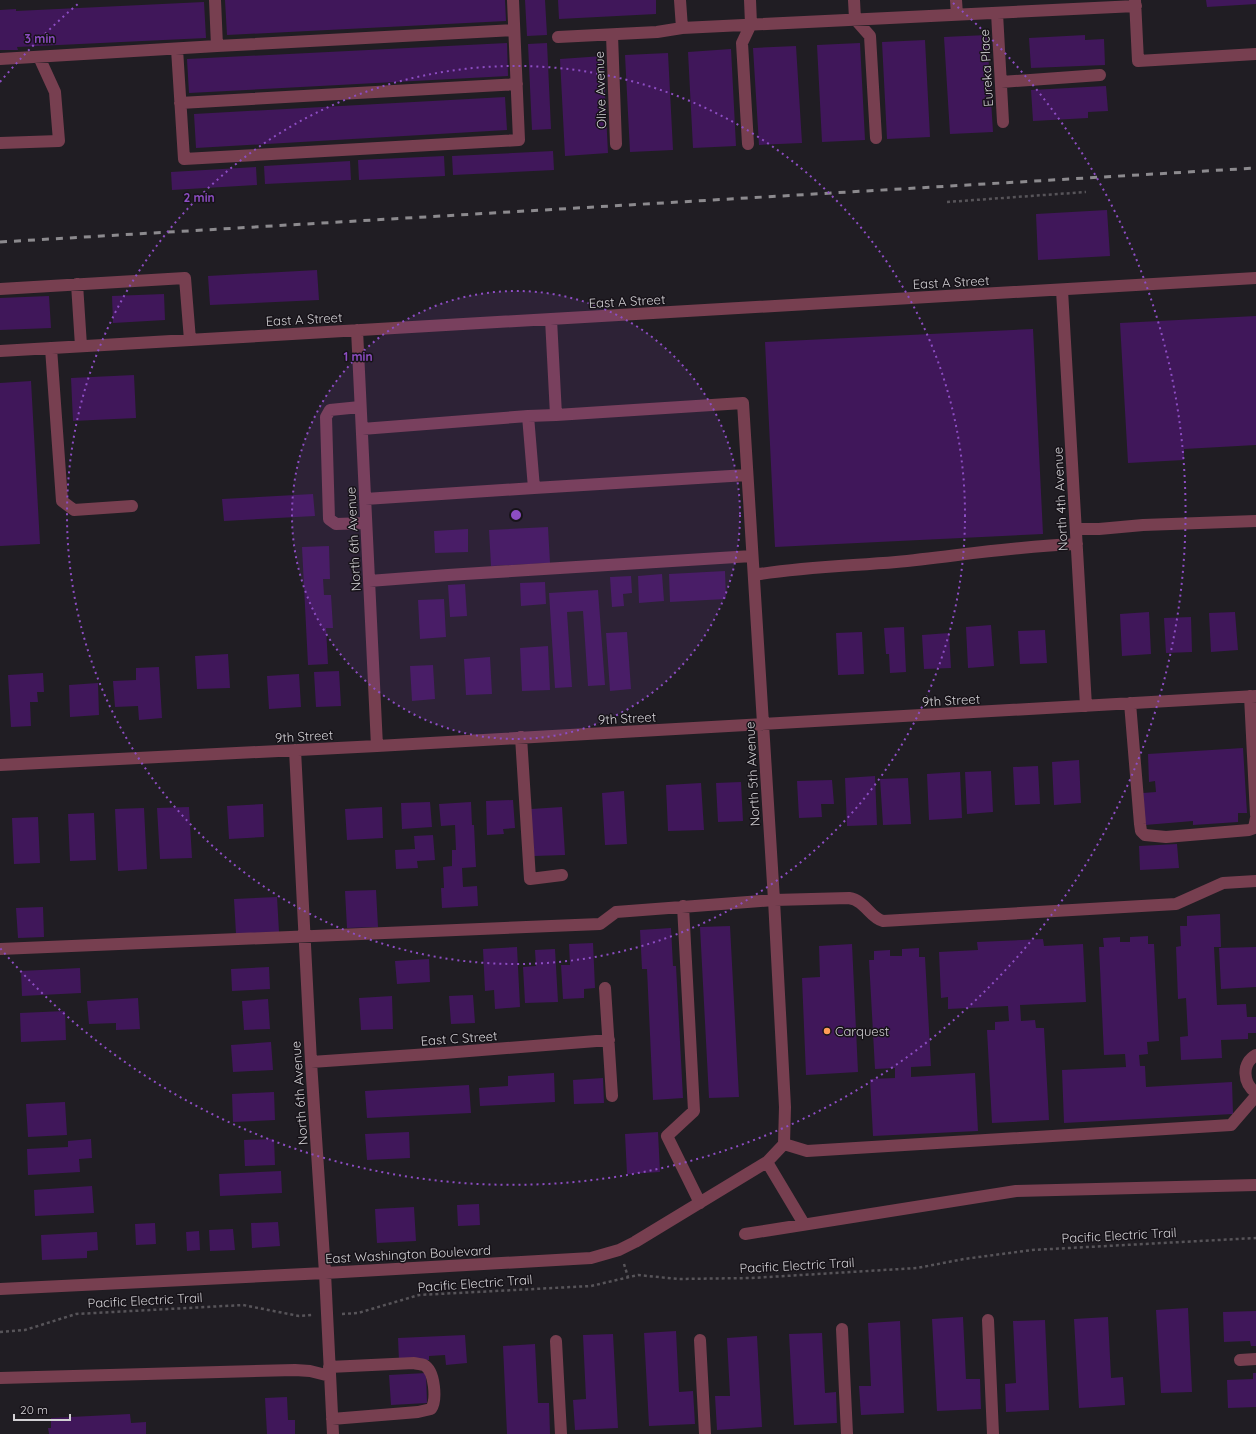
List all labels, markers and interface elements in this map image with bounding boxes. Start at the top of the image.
street label: Eureka Place [976,29,996,107]
text: 3 min [25,31,55,46]
street label: Olive Avenue [591,51,609,129]
text: 2 min [183,190,215,205]
street label: East A Street [912,272,990,292]
street label: East A Street [588,291,666,311]
street label: East A Street [265,309,343,329]
text: 1 min [343,349,373,364]
street label: North 4th Avenue [1049,446,1071,552]
street label: North 6th Avenue [342,486,364,592]
centre of rings [509,508,523,522]
street label: 9th Street [922,690,980,710]
street label: 9th Street [598,708,656,728]
street label: North 5th Avenue [741,721,763,827]
street label: 9th Street [275,726,333,746]
place label: Carquest [835,1023,889,1039]
marker: Carquest [822,1026,832,1036]
street label: East C Street [420,1027,498,1049]
street label: North 6th Avenue [287,1040,311,1146]
street label: Pacific Electric Trail [1061,1224,1177,1246]
street label: East Washington Boulevard [325,1242,491,1266]
street label: Pacific Electric Trail [739,1254,855,1276]
street label: Pacific Electric Trail [417,1271,533,1295]
street label: Pacific Electric Trail [87,1289,203,1311]
scale bar [14,1396,70,1422]
text: 20 m [20,1402,48,1417]

